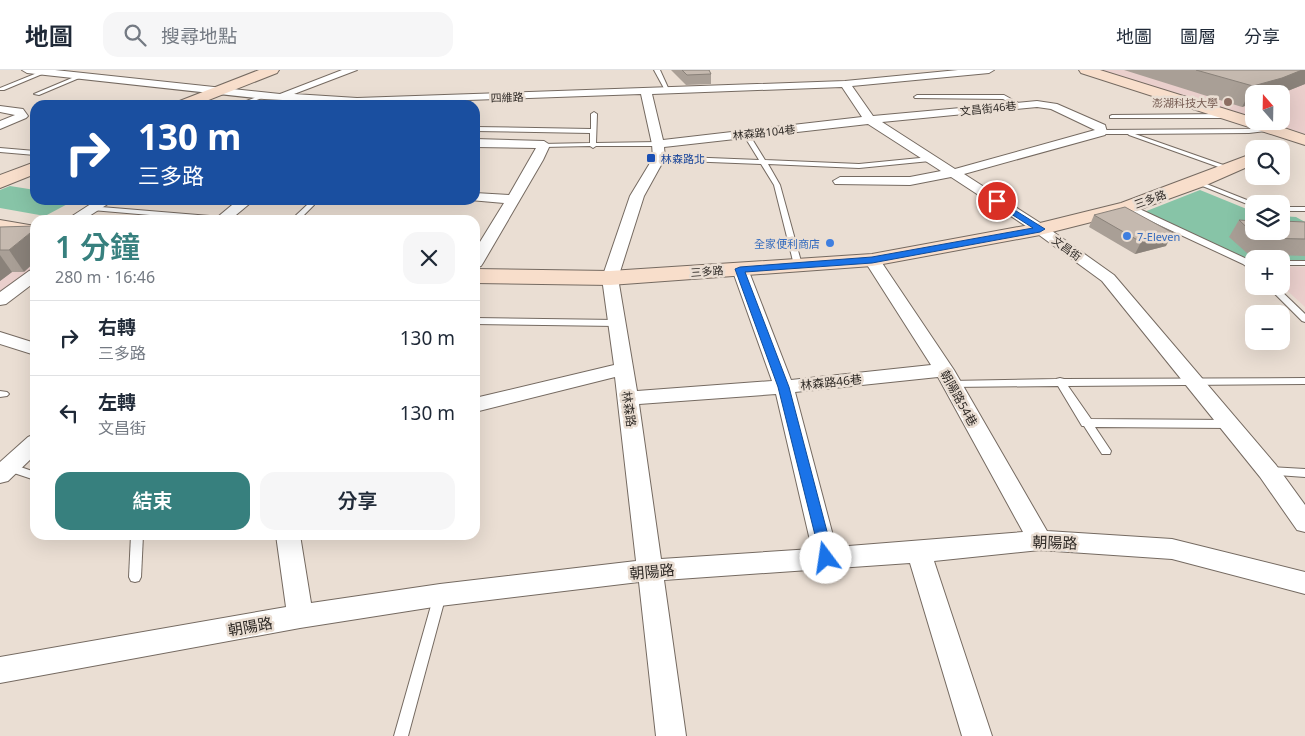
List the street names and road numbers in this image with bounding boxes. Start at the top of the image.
street label: 四維路 [490,89,524,105]
street label: 文昌街46巷 [959,98,1017,118]
street label: 林森路104巷 [732,121,796,143]
street label: 三多路 [1132,186,1168,212]
street label: 文昌街 [1049,232,1085,264]
street label: 三多路 [690,262,724,280]
street label: 朝陽路54巷 [937,367,981,429]
street label: 林森路46巷 [799,370,863,394]
street label: 林森路 [618,390,640,428]
street label: 朝陽路 [1032,531,1078,553]
street label: 朝陽路 [629,559,675,583]
street label: 朝陽路 [226,612,274,640]

